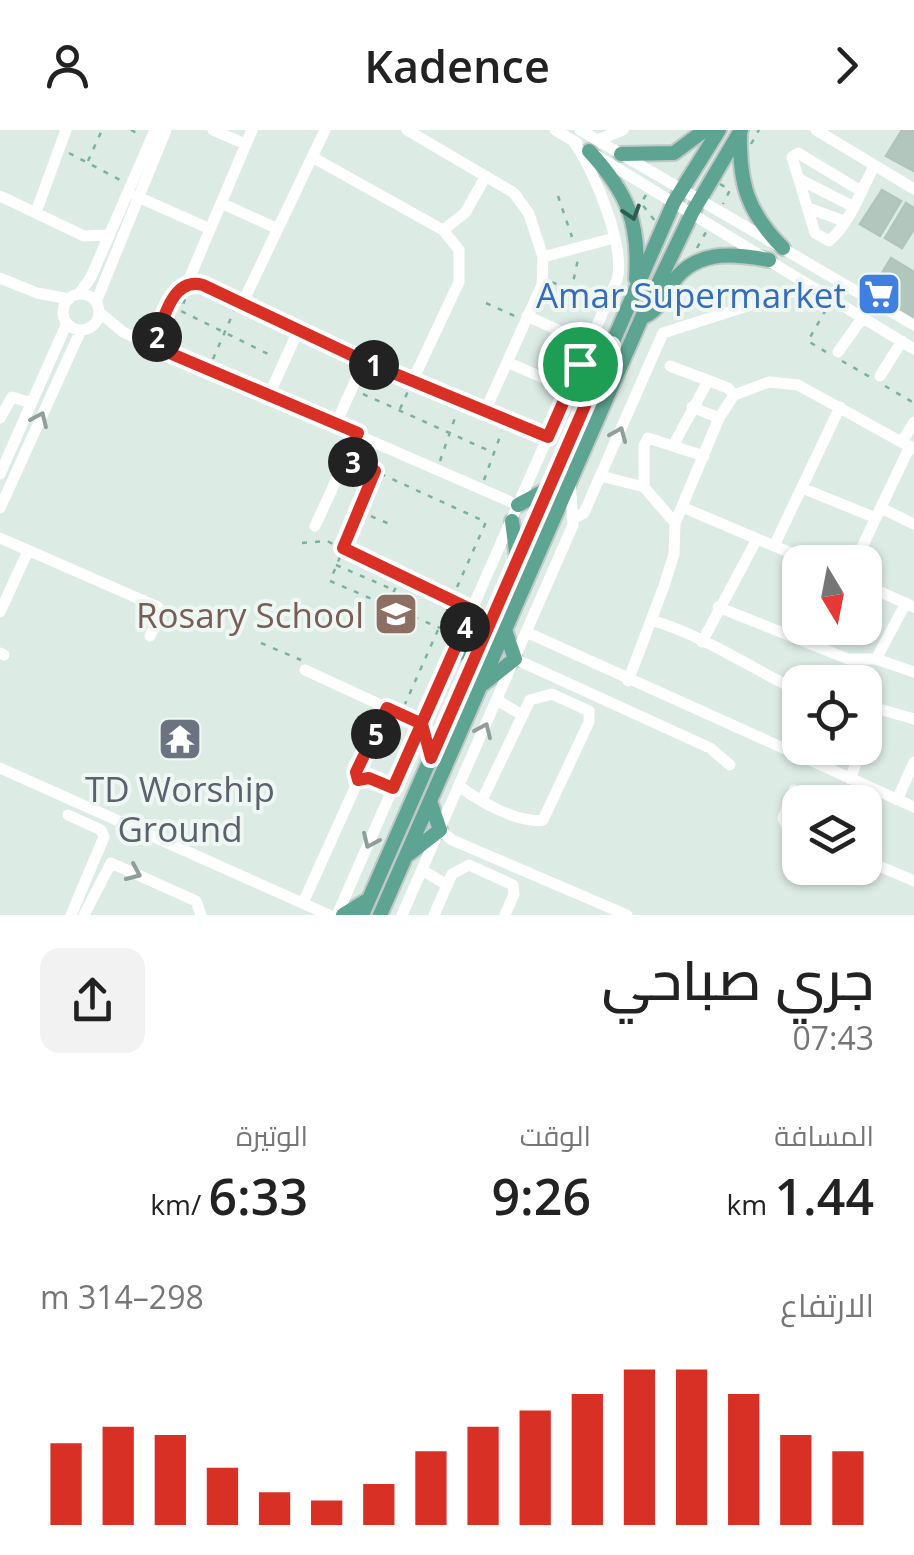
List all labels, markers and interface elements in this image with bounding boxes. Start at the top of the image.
text: Kadence [364,35,550,96]
icon: person [40,38,95,93]
icon: forward [819,38,874,93]
one-way arrow [620,204,640,221]
place label: Amar Supermarket [536,271,846,318]
supermarket icon: Amar Supermarket [856,271,902,317]
pin: 2 [132,312,182,362]
text: 2 [149,318,165,356]
pin [538,322,623,407]
icon: arrive [553,337,608,392]
pin: 1 [349,340,399,390]
text: 1 [366,346,382,384]
one-way arrow [28,411,48,429]
one-way arrow [607,426,627,444]
pin: 3 [328,437,378,487]
text: 3 [345,443,361,481]
north arrow [782,545,882,645]
map controls [782,545,882,885]
place label: Rosary School [136,591,364,638]
school or university icon: Rosary School [373,591,419,637]
pin: 4 [440,602,490,652]
text: 4 [457,608,473,646]
button: locate [782,665,882,765]
pin: 5 [351,709,401,759]
text: 5 [368,715,384,753]
temple icon: TD Worship Ground [157,716,203,762]
one-way arrow [472,722,492,740]
place label: TD Worship Ground [85,765,275,852]
button: layers [782,785,882,885]
one-way arrow [362,831,382,849]
one-way arrow [124,860,142,880]
text: جري صباحي [602,941,874,1016]
button: share [40,948,145,1053]
text: 07:43 [792,1016,874,1059]
text: الوتيرة [236,1116,308,1154]
text: الوقت [520,1116,591,1154]
text: المسافة [774,1116,874,1154]
text: 6:33 [209,1162,308,1230]
text: 9:26 [492,1162,591,1230]
text: 1.44 [775,1162,874,1230]
text: /km [150,1185,209,1223]
text: km [727,1185,775,1223]
text: 298–314 m [40,1275,204,1318]
text: الارتفاع [780,1283,874,1326]

